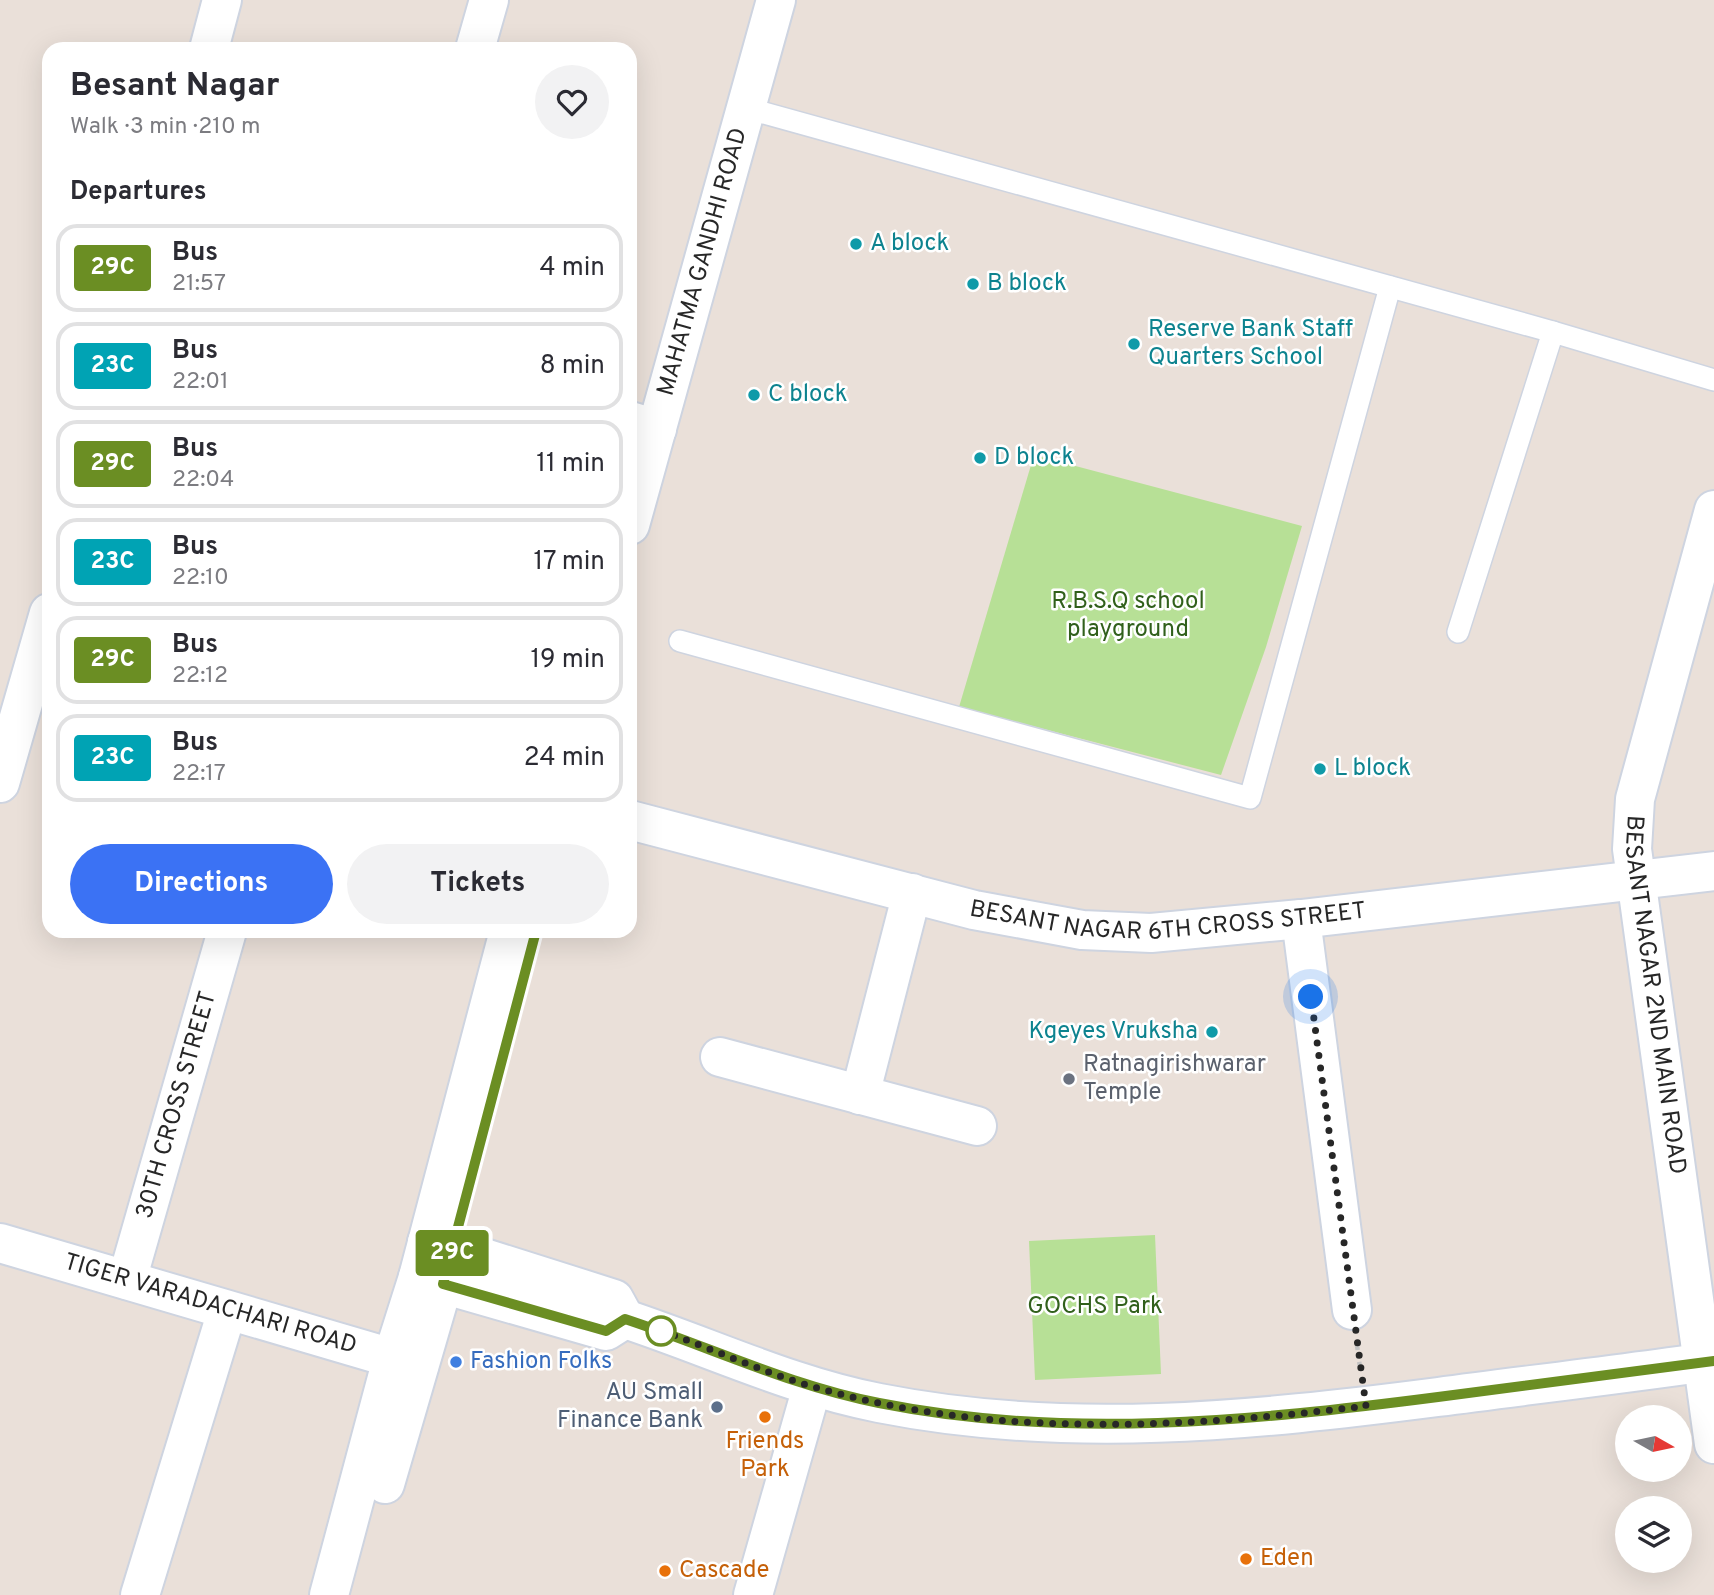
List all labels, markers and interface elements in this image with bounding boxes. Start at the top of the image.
button: heart [535,65,609,139]
text: Besant Nagar [70,66,280,108]
text: Walk · 3 min · 210 m [70,113,261,142]
street label: MAHATMA GANDHI ROAD [652,124,755,399]
text: Departures [70,176,207,209]
place label: A block [870,229,949,259]
marker: A block [848,236,864,252]
text: Bus [172,237,218,270]
text: 4 min [539,252,605,285]
text: 29C [90,253,135,283]
place label: B block [987,269,1067,299]
text: 21:57 [172,270,226,299]
marker: B block [965,276,981,292]
place label: Reserve Bank Staff Quarters School [1148,315,1353,373]
text: Bus [172,335,218,368]
marker: Reserve Bank Staff Quarters School [1126,336,1142,352]
text: 8 min [540,350,605,383]
text: 23C [90,351,135,381]
text: 22:01 [172,368,229,397]
place label: C block [768,380,847,410]
marker: C block [746,387,762,403]
text: Bus [172,433,218,466]
place label: D block [994,443,1074,473]
text: 11 min [536,448,605,481]
text: 29C [90,449,135,479]
marker: D block [972,450,988,466]
text: 22:04 [172,466,234,495]
text: Bus [172,531,218,564]
text: 17 min [533,546,605,579]
text: 23C [90,547,135,577]
text: 22:10 [172,564,229,593]
park label: R.B.S.Q school playground [1051,587,1205,645]
text: Bus [172,629,218,662]
text: 19 min [530,644,605,677]
text: 29C [90,645,135,675]
text: 22:12 [172,662,228,691]
text: Bus [172,727,218,760]
text: 24 min [524,742,605,775]
text: 23C [90,743,135,773]
place label: L block [1334,754,1411,784]
text: 22:17 [172,760,226,789]
marker: L block [1312,761,1328,777]
street label: BESANT NAGAR 2ND MAIN ROAD [1617,814,1692,1176]
button: Directions [70,844,333,924]
button: Tickets [347,844,609,924]
street label: BESANT NAGAR 6TH CROSS STREET [967,894,1368,948]
your location [1293,979,1328,1014]
street label: 30TH CROSS STREET [130,988,224,1222]
place label: Kgeyes Vruksha [1029,1017,1198,1047]
marker: Kgeyes Vruksha [1204,1024,1220,1040]
place label: Ratnagirishwarar Temple [1083,1050,1266,1108]
marker: Ratnagirishwarar Temple [1061,1071,1077,1087]
line badge: 29C [412,1230,492,1276]
text: 29C [430,1238,474,1268]
street label: TIGER VARADACHARI ROAD [60,1248,360,1362]
park label: GOCHS Park [1027,1292,1163,1322]
unlabelled marker [646,1316,676,1346]
place label: Fashion Folks [470,1347,612,1377]
marker: Fashion Folks [448,1354,464,1370]
place label: AU Small Finance Bank [557,1378,703,1436]
marker: AU Small Finance Bank [709,1399,725,1415]
north arrow [1615,1405,1692,1482]
map controls [1615,1405,1692,1573]
marker: Friends Park [757,1409,773,1425]
place label: Friends Park [726,1427,804,1485]
button: layers [1615,1496,1692,1573]
place label: Eden [1260,1544,1314,1574]
marker: Eden [1238,1551,1254,1567]
place label: Cascade [679,1556,769,1586]
marker: Cascade [657,1563,673,1579]

